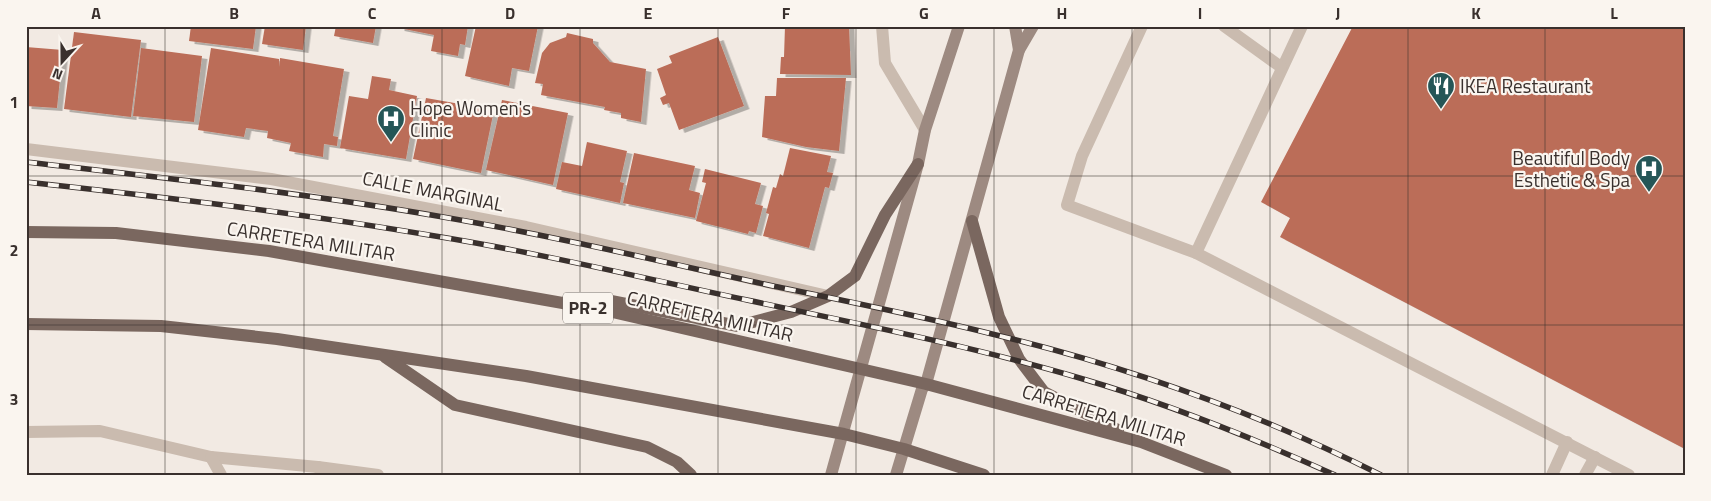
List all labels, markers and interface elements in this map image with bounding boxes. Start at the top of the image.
text: A [91,1,101,25]
text: B [229,1,239,25]
text: C [368,1,377,25]
text: D [505,1,515,25]
text: E [644,1,653,25]
text: F [782,1,791,25]
text: G [919,1,929,25]
text: H [1057,1,1067,25]
text: I [1198,1,1202,25]
text: J [1336,1,1340,25]
text: K [1471,1,1481,25]
text: L [1610,1,1618,25]
north arrow [38,38,88,88]
text: N [49,63,65,86]
restaurant icon: IKEA Restaurant [1426,71,1456,110]
place label: IKEA Restaurant [1460,71,1591,100]
text: 1 [10,90,18,114]
place label: Hope Women's Clinic [410,93,531,144]
hospital icon: Hope Women's Clinic [376,104,406,143]
place label: Beautiful Body Esthetic & Spa [1512,143,1630,194]
hospital icon: Beautiful Body Esthetic & Spa [1634,154,1664,193]
street label: CALLE MARGINAL [360,163,506,218]
street label: CARRETERA MILITAR [225,213,397,268]
text: 2 [10,238,18,262]
street label: CARRETERA MILITAR [624,282,796,349]
road number: PR-2 [563,292,613,324]
street label: CARRETERA MILITAR [1019,376,1190,453]
text: 3 [10,387,18,411]

